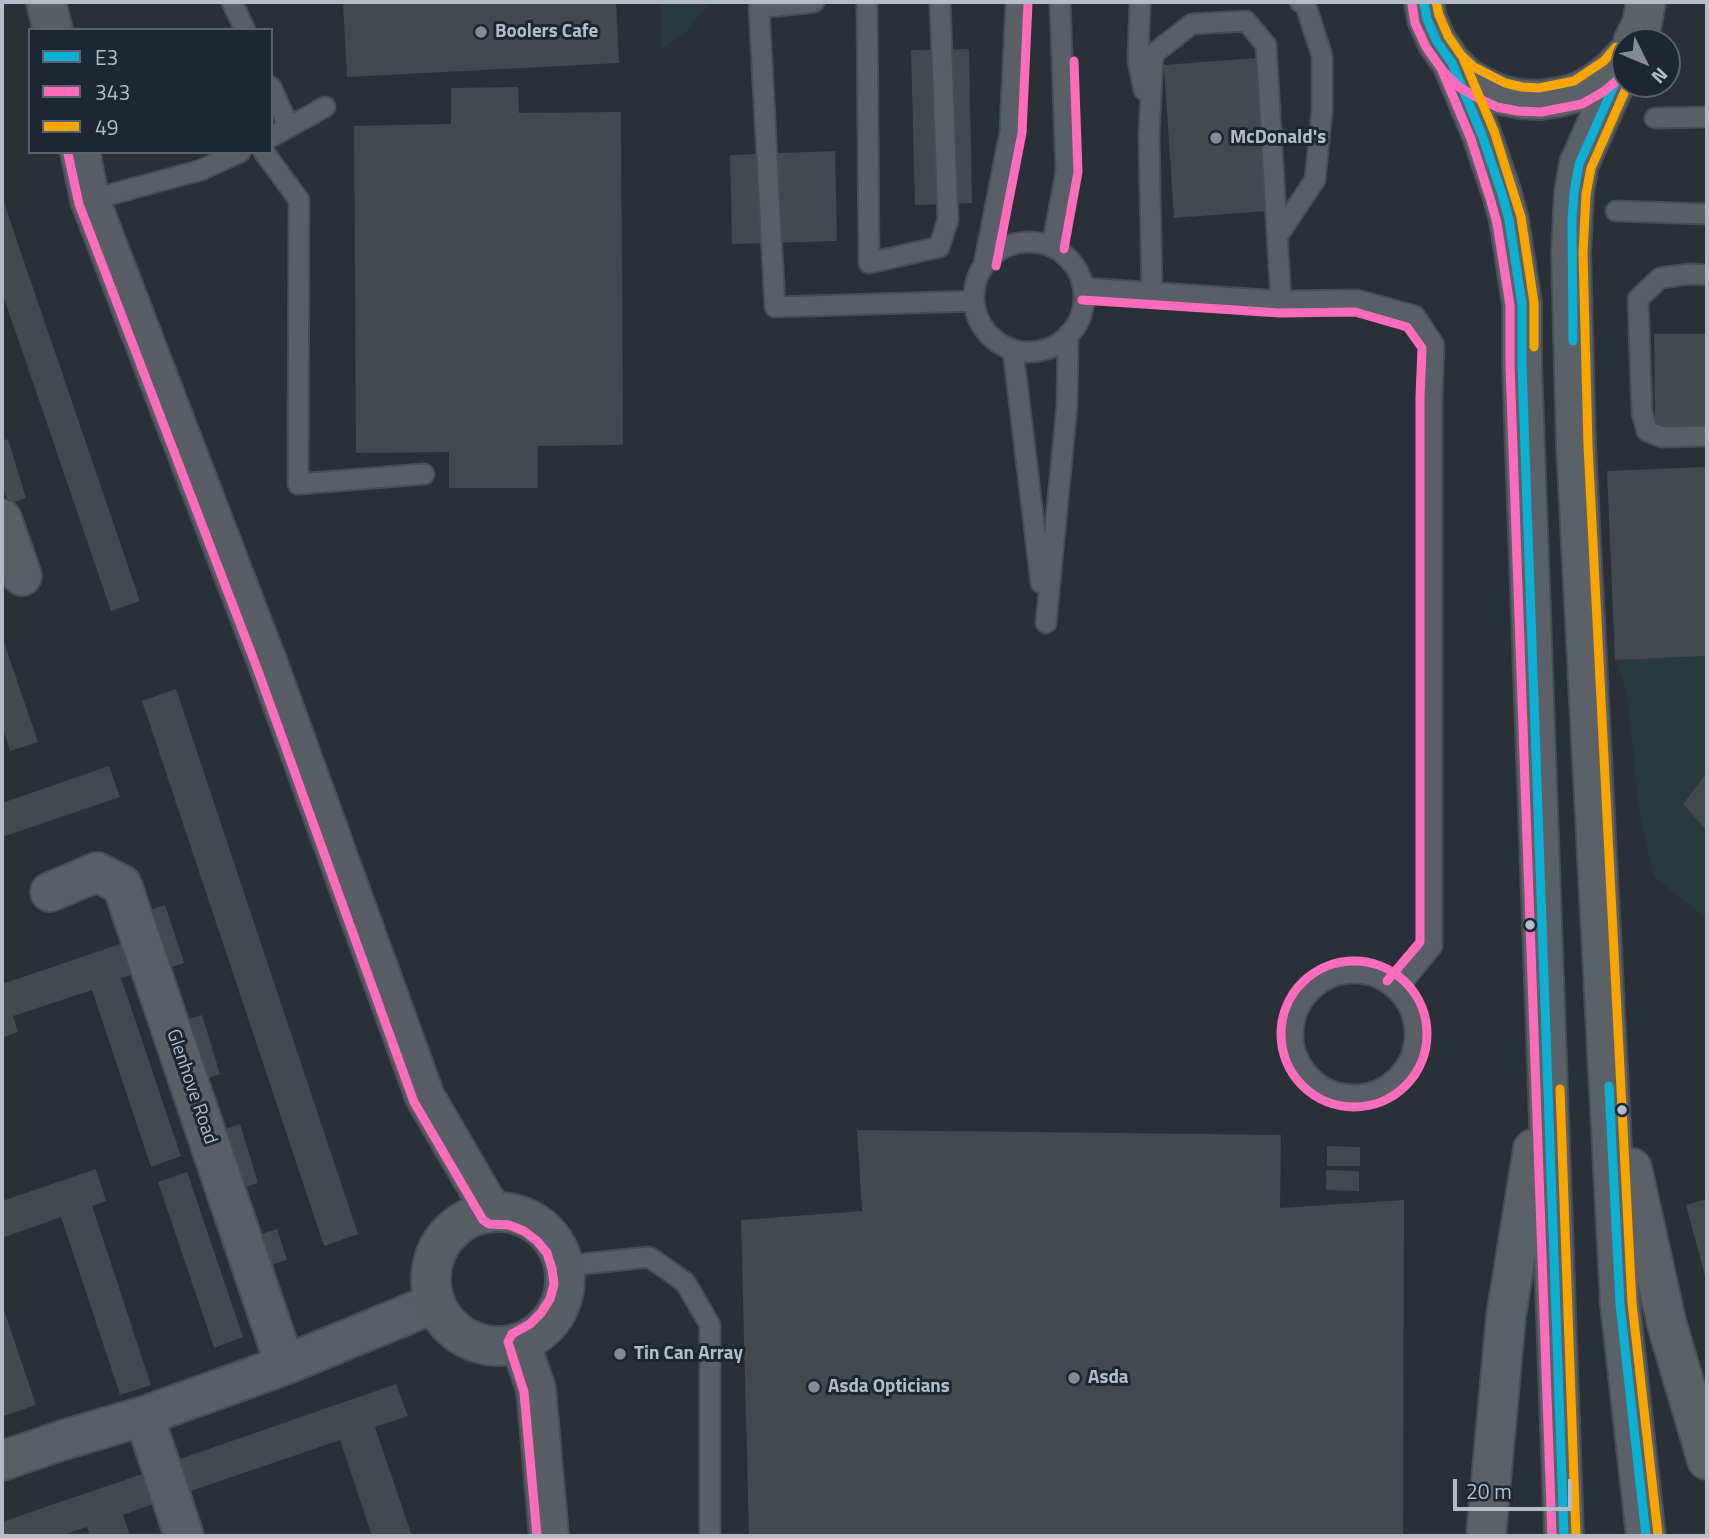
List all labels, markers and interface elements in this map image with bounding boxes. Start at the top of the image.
place label: Boolers Cafe [495,21,598,43]
marker: Boolers Cafe [473,24,489,40]
legend [28,28,273,154]
north arrow [1611,28,1681,98]
text: E3 [95,41,118,73]
text: N [1645,62,1675,91]
text: 343 [95,76,130,108]
text: 49 [95,111,119,143]
place label: McDonald's [1230,127,1326,149]
marker: McDonald's [1208,130,1224,146]
unlabelled marker [1523,918,1537,932]
street label: Glenhove Road [161,1027,221,1147]
unlabelled marker [1615,1103,1629,1117]
place label: Tin Can Array [634,1343,743,1365]
marker: Tin Can Array [612,1346,628,1362]
place label: Asda [1088,1367,1129,1389]
marker: Asda [1066,1370,1082,1386]
place label: Asda Opticians [828,1376,950,1398]
marker: Asda Opticians [806,1379,822,1395]
scale bar [1457,1464,1576,1508]
text: 20 m [1466,1475,1512,1507]

